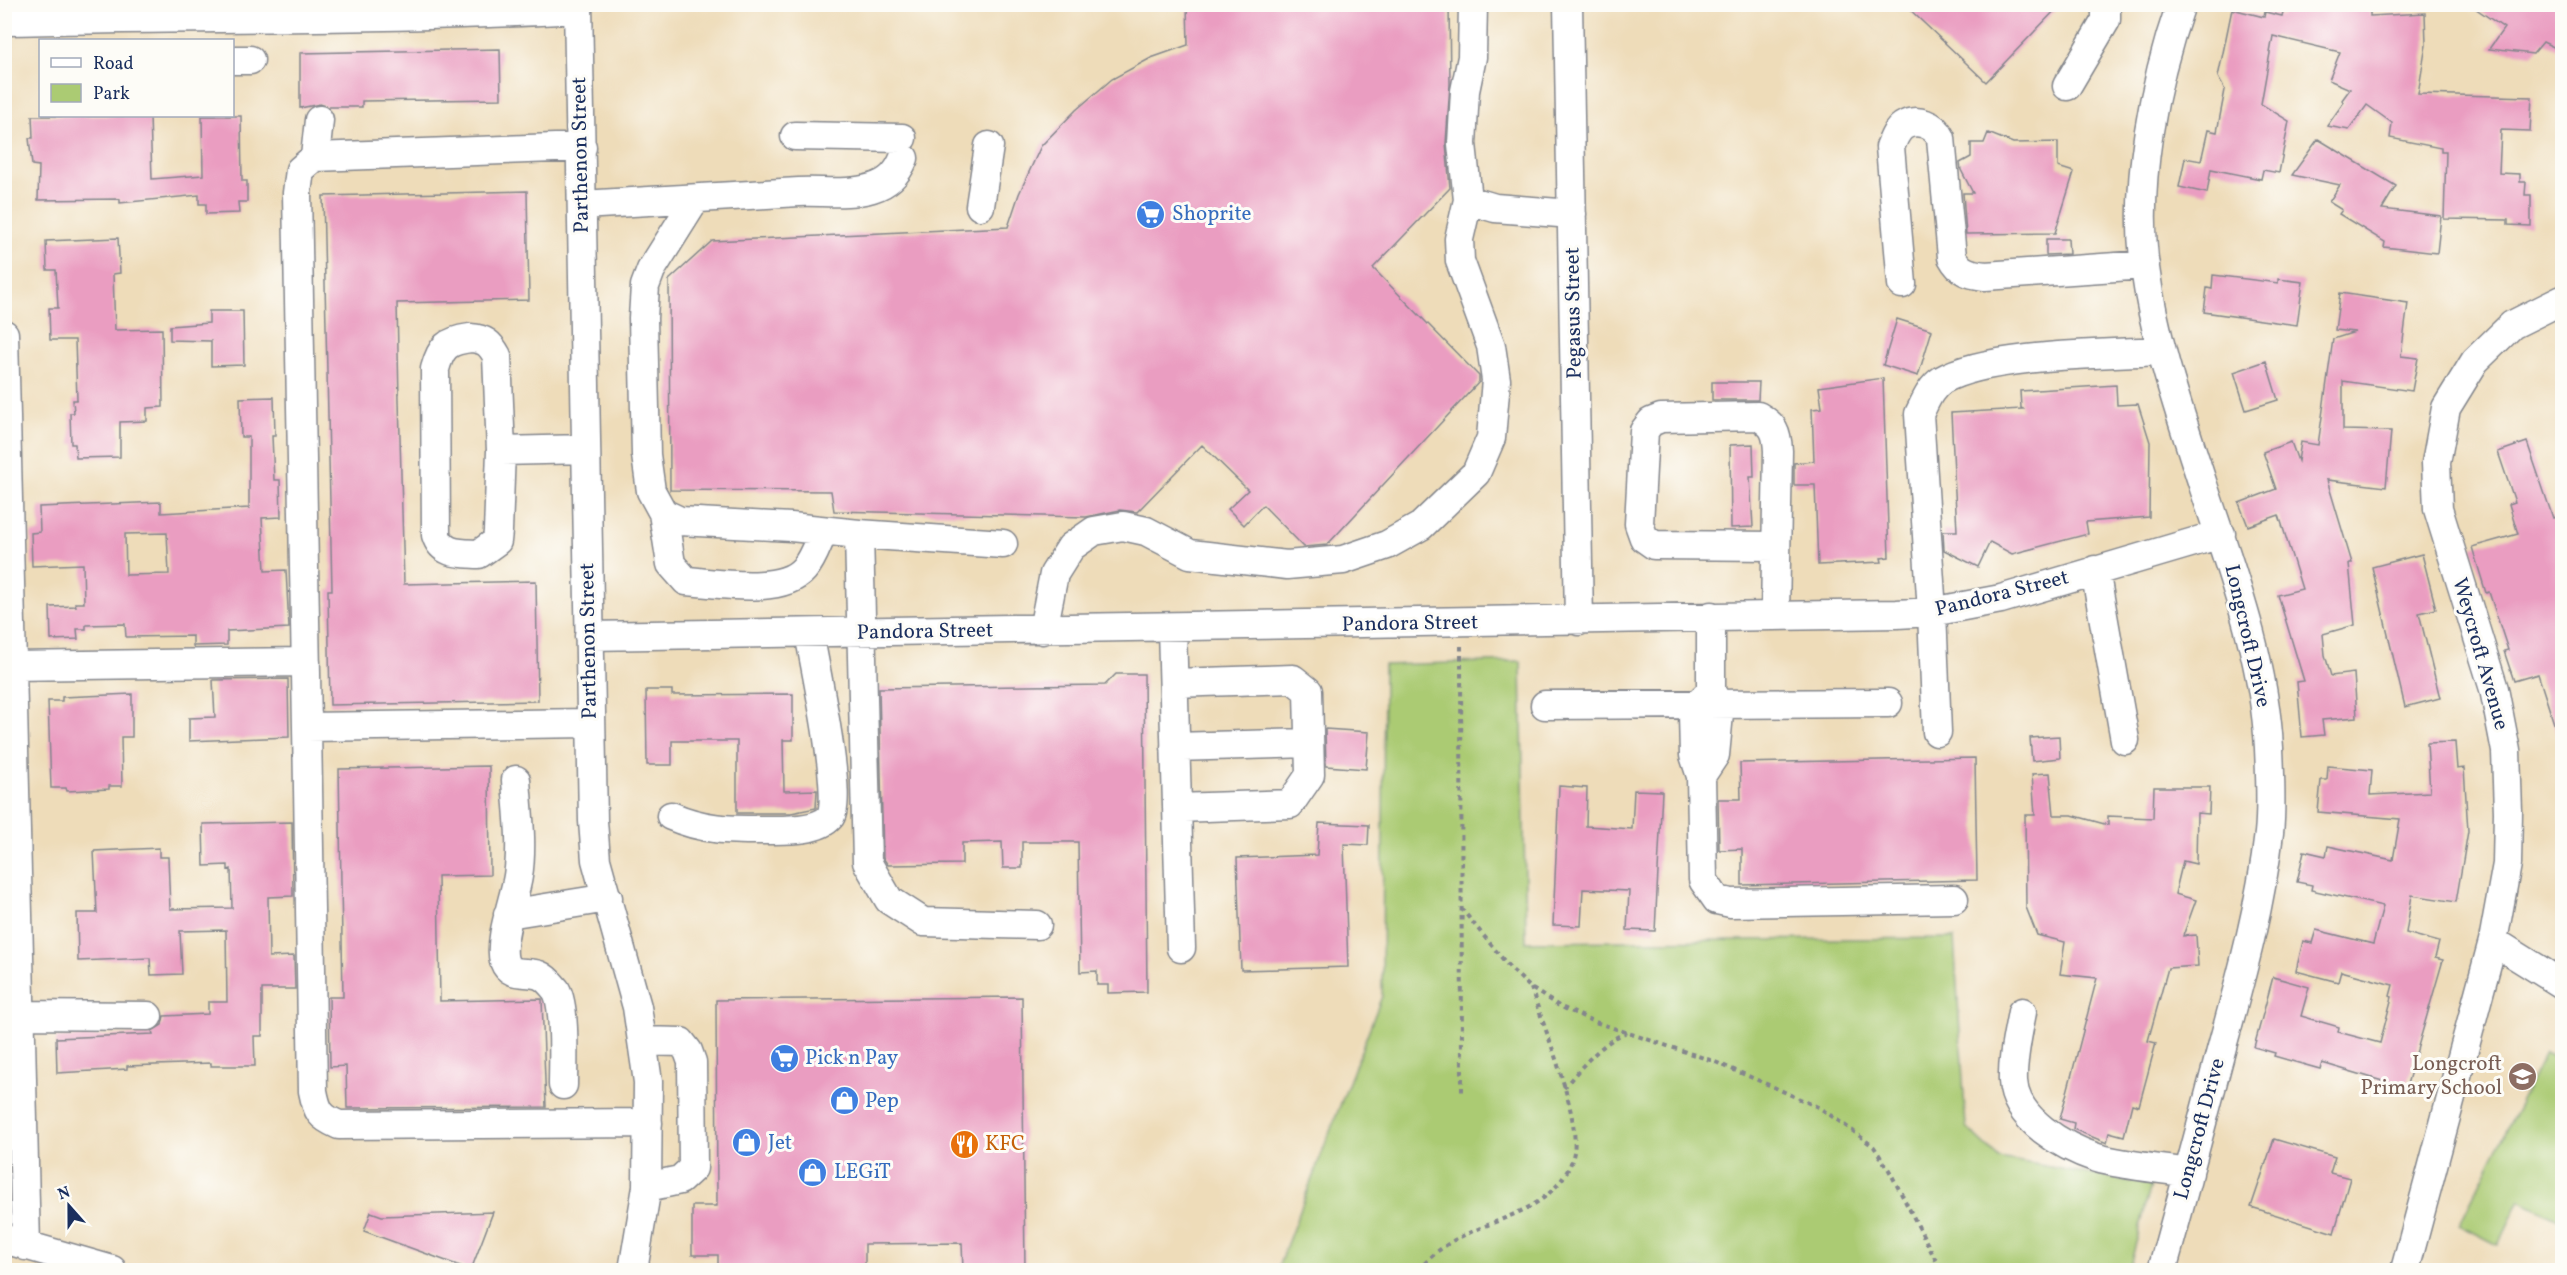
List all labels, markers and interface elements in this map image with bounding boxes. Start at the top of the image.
legend [39,39,234,117]
text: Road [93,52,134,77]
street label: Parthenon Street [565,76,597,234]
text: Park [93,82,130,107]
supermarket icon: Shoprite [1135,198,1167,230]
place label: Shoprite [1172,200,1252,229]
street label: Pegasus Street [1558,247,1590,379]
street label: Parthenon Street [573,562,605,720]
street label: Longcroft Drive [2217,562,2278,710]
street label: Pandora Street [1932,563,2072,625]
street label: Weycroft Avenue [2444,575,2516,733]
street label: Pandora Street [1341,608,1479,640]
street label: Pandora Street [856,616,994,648]
supermarket icon: Pick n Pay [768,1042,800,1074]
place label: Pick n Pay [805,1044,899,1073]
place label: Longcroft Primary School [2361,1050,2502,1103]
street label: Longcroft Drive [2167,1055,2233,1203]
school or university icon: Longcroft Primary School [2507,1060,2539,1092]
shop icon: Pep [828,1085,860,1117]
place label: Pep [865,1087,899,1116]
shop icon: Jet [731,1127,763,1159]
restaurant icon: KFC [948,1128,980,1160]
place label: Jet [768,1129,792,1158]
place label: KFC [985,1130,1025,1159]
shop icon: LEGiT [797,1156,829,1188]
place label: LEGiT [834,1158,891,1187]
north arrow [39,1176,99,1236]
text: N [55,1181,74,1206]

